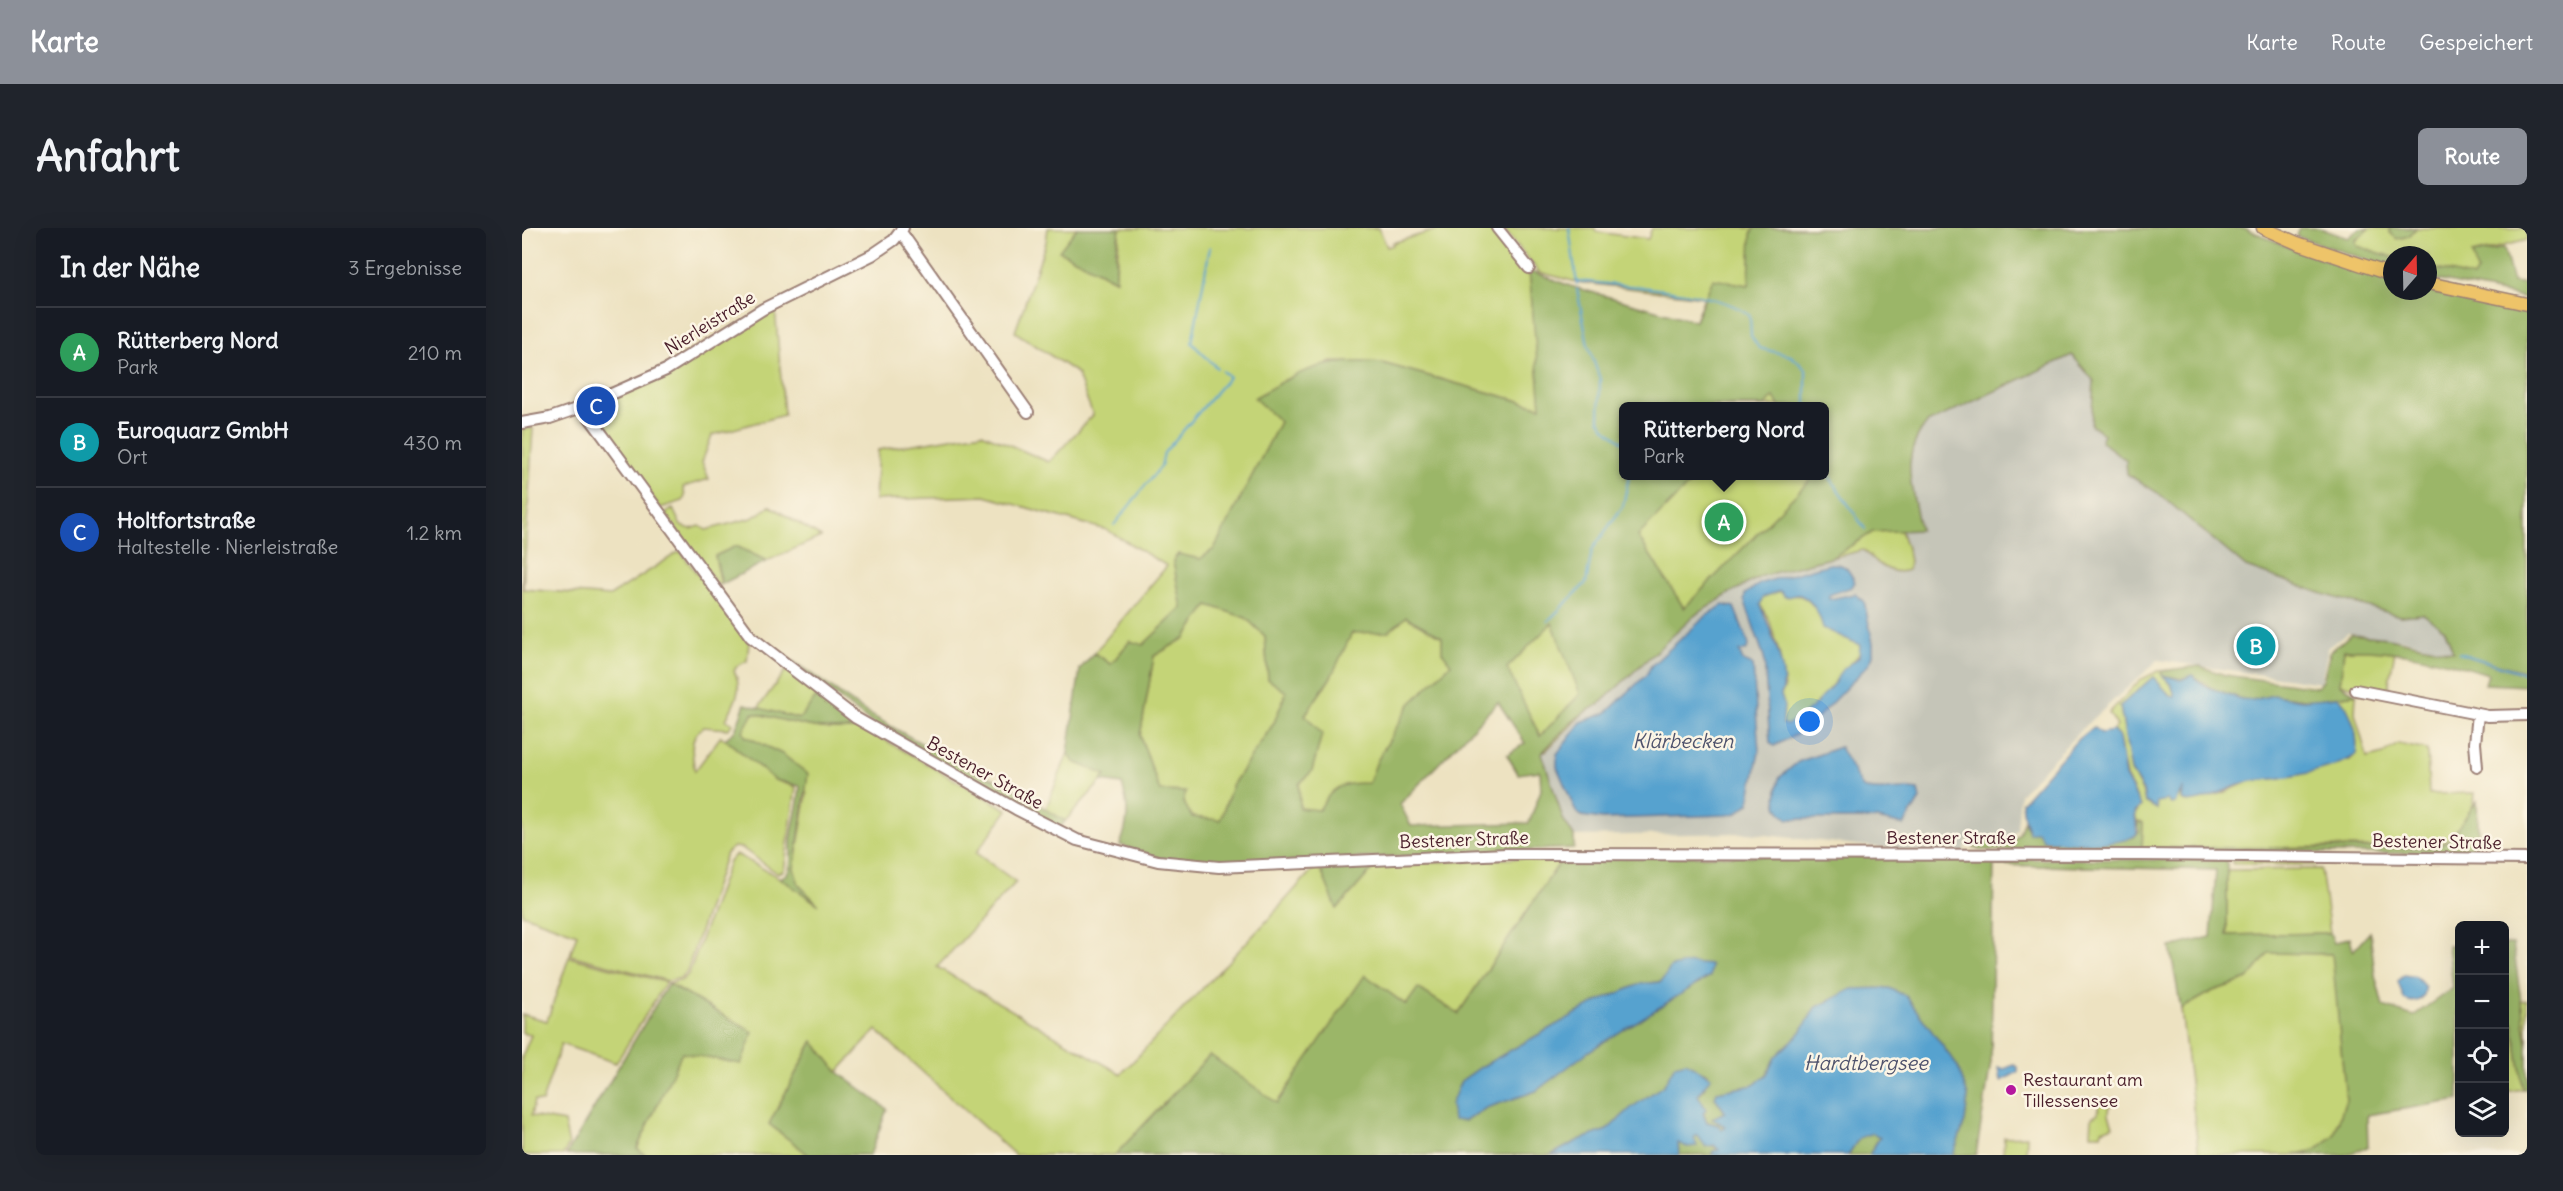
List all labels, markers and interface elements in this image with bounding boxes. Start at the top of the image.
text: Karte [30,24,99,60]
text: Karte [2246,29,2298,56]
text: Route [2331,29,2386,56]
text: Gespeichert [2419,29,2533,56]
button: Route [2418,128,2527,185]
text: Anfahrt [36,130,180,182]
north arrow [2383,246,2437,300]
text: In der Nähe [60,251,200,284]
text: 3 Ergebnisse [348,255,462,280]
street label: Nierleistraße [660,286,759,359]
text: Rütterberg Nord [117,326,278,354]
text: A [73,340,86,365]
text: 210 m [408,340,462,365]
text: Park [117,354,158,379]
pin: C [576,384,616,429]
popup [1619,402,1829,480]
text: Rütterberg Nord [1643,415,1805,443]
text: Euroquarz GmbH [117,416,289,444]
text: B [73,430,86,455]
text: 430 m [404,430,462,455]
text: Park [1643,443,1685,468]
text: Ort [117,444,147,469]
pin: A [1704,500,1744,544]
text: Holtfortstraße [117,506,256,534]
text: C [73,520,86,545]
text: 1.2 km [406,520,462,545]
text: Haltestelle · Nierleistraße [117,534,338,559]
pin: B [2236,624,2276,668]
your location [1795,707,1824,736]
water label: Klärbecken [1633,728,1734,753]
street label: Bestener Straße [923,731,1048,814]
street label: Bestener Straße [1399,826,1529,853]
street label: Bestener Straße [1886,826,2016,849]
street label: Bestener Straße [2372,829,2502,854]
map controls [2455,921,2509,1137]
button: + [2455,921,2509,975]
button: − [2455,975,2509,1029]
button: locate [2455,1029,2509,1083]
water label: Hardtbergsee [1804,1050,1929,1075]
place label: Restaurant am Tillessensee [2023,1068,2143,1112]
marker: Restaurant am Tillessensee [2004,1083,2018,1097]
button: layers [2455,1083,2509,1137]

